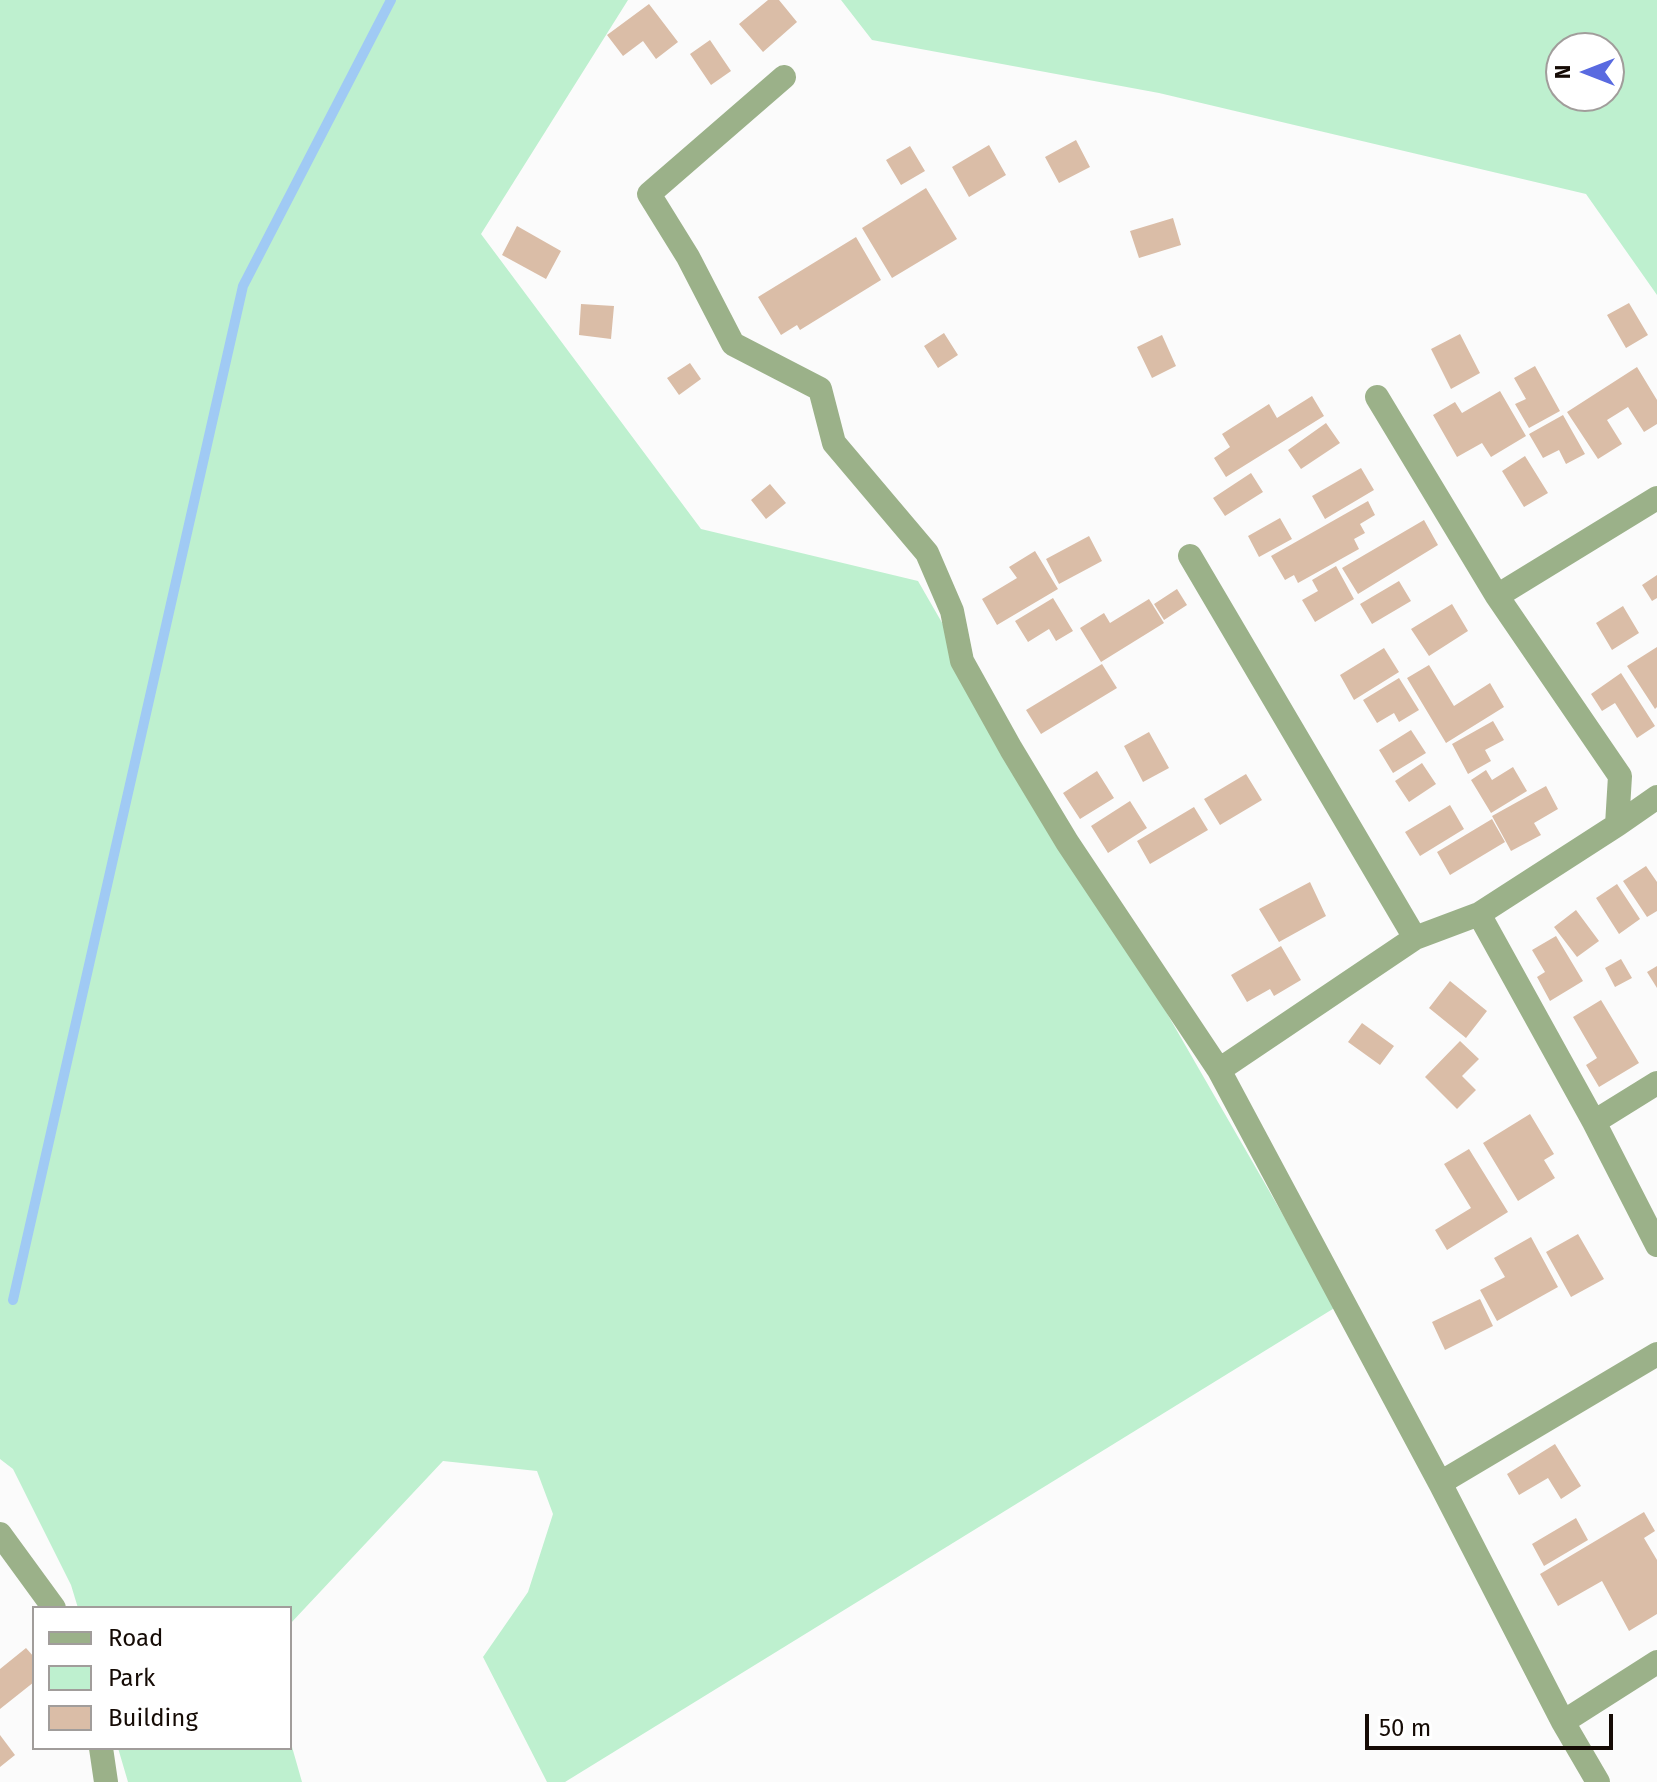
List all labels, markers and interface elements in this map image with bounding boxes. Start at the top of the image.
north arrow [1545,32,1625,112]
text: N [1549,65,1576,79]
legend [32,1606,292,1750]
text: Road [108,1624,163,1652]
text: Park [108,1664,155,1692]
scale bar [1369,1698,1617,1748]
text: Building [108,1704,198,1732]
text: 50 m [1379,1714,1431,1742]

